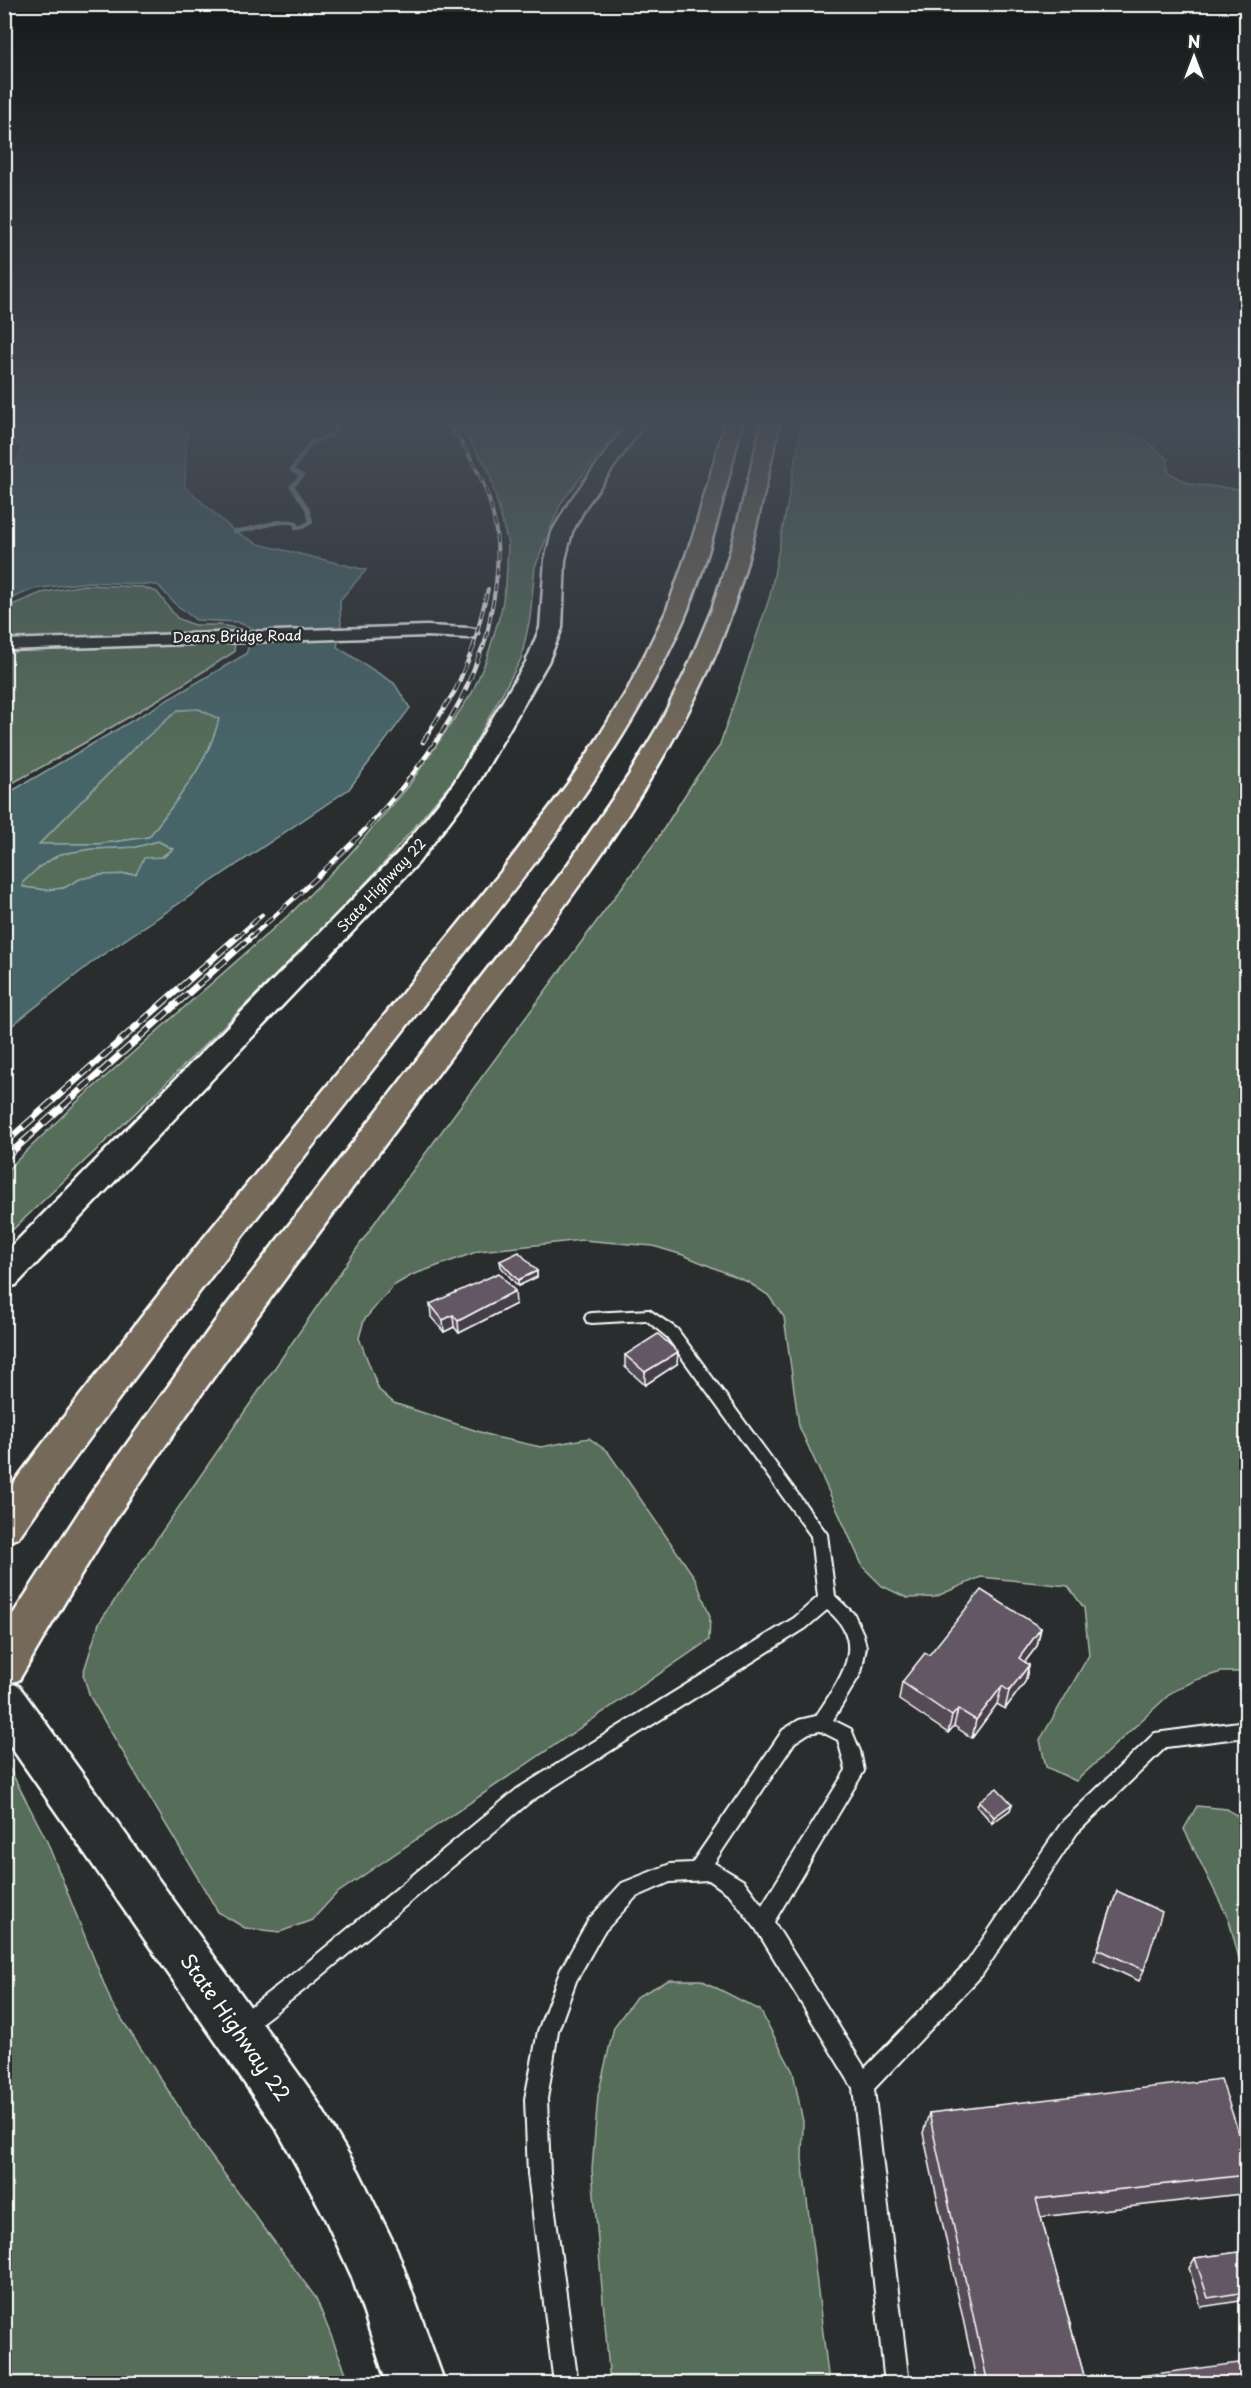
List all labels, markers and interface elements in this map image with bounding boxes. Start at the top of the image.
north arrow [1164,27,1224,87]
text: N [1188,29,1200,53]
street label: Deans Bridge Road [172,624,302,648]
street label: State Highway 22 [332,833,430,937]
street label: State Highway 22 [174,1947,298,2107]

